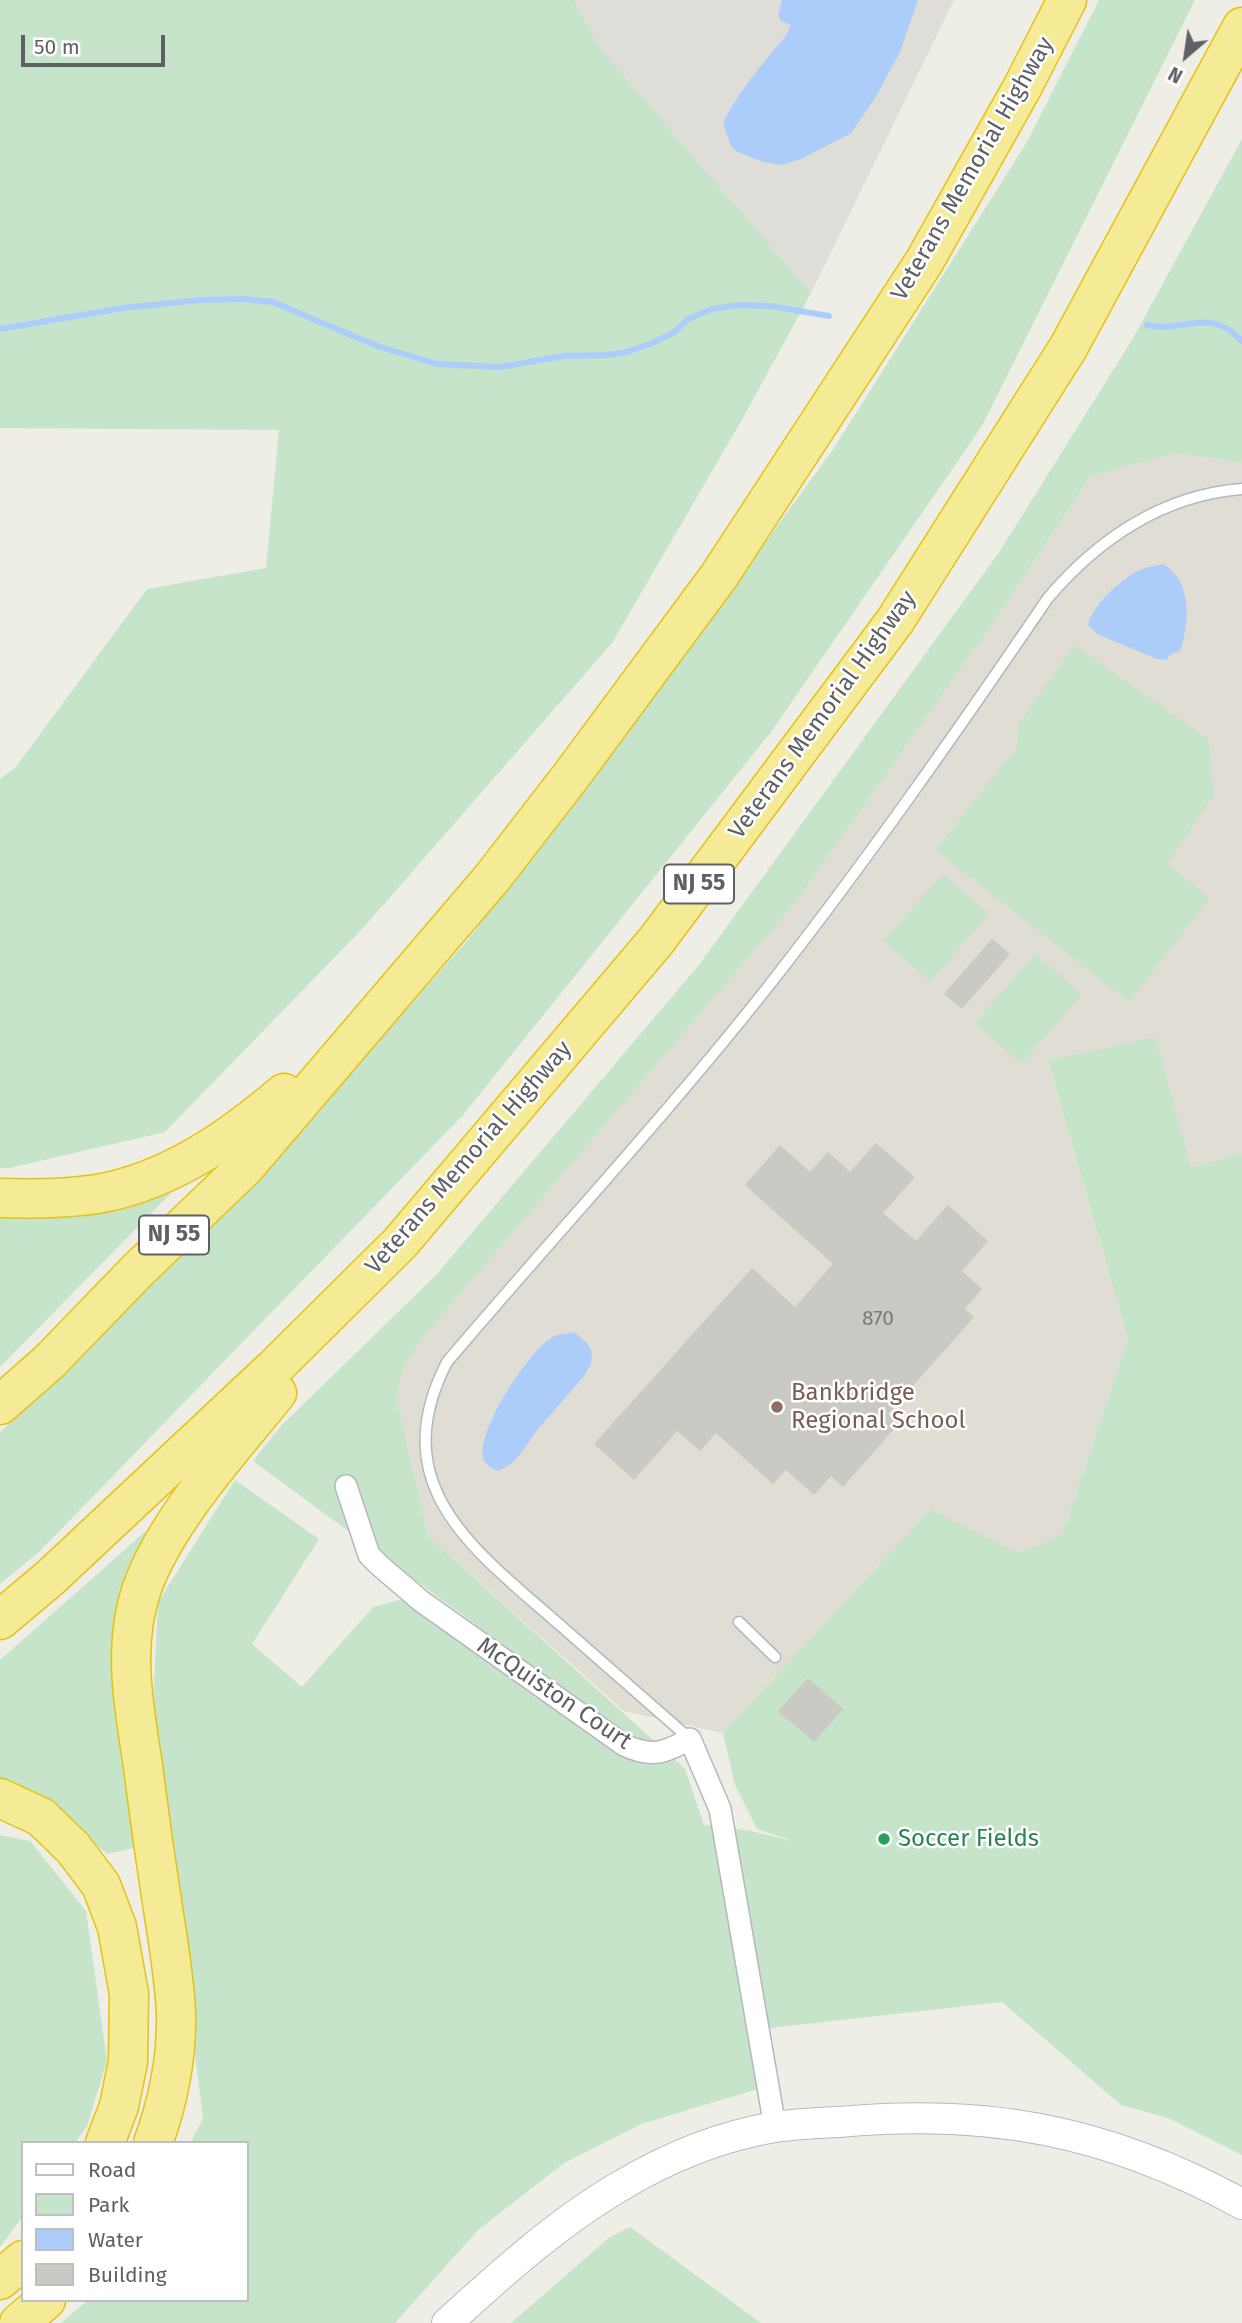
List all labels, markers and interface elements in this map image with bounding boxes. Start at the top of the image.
scale bar [24,21,168,65]
north arrow [1151,21,1221,91]
street label: Veterans Memorial Highway [886,32,1060,306]
text: 50 m [34,34,80,60]
text: N [1164,62,1187,88]
street label: Veterans Memorial Highway [723,585,923,845]
road number: NJ 55 [664,864,734,904]
street label: Veterans Memorial Highway [360,1035,578,1281]
road number: NJ 55 [139,1216,209,1254]
house number: 870 [862,1306,894,1332]
place label: Bankbridge Regional School [791,1379,965,1435]
marker: Bankbridge Regional School [769,1399,785,1415]
street label: McQuiston Court [471,1632,637,1756]
place label: Soccer Fields [898,1825,1039,1853]
marker: Soccer Fields [876,1831,892,1847]
legend [21,2141,248,2302]
text: Road [88,2157,136,2183]
text: Park [88,2192,129,2218]
text: Water [88,2227,143,2253]
text: Building [88,2262,167,2288]

